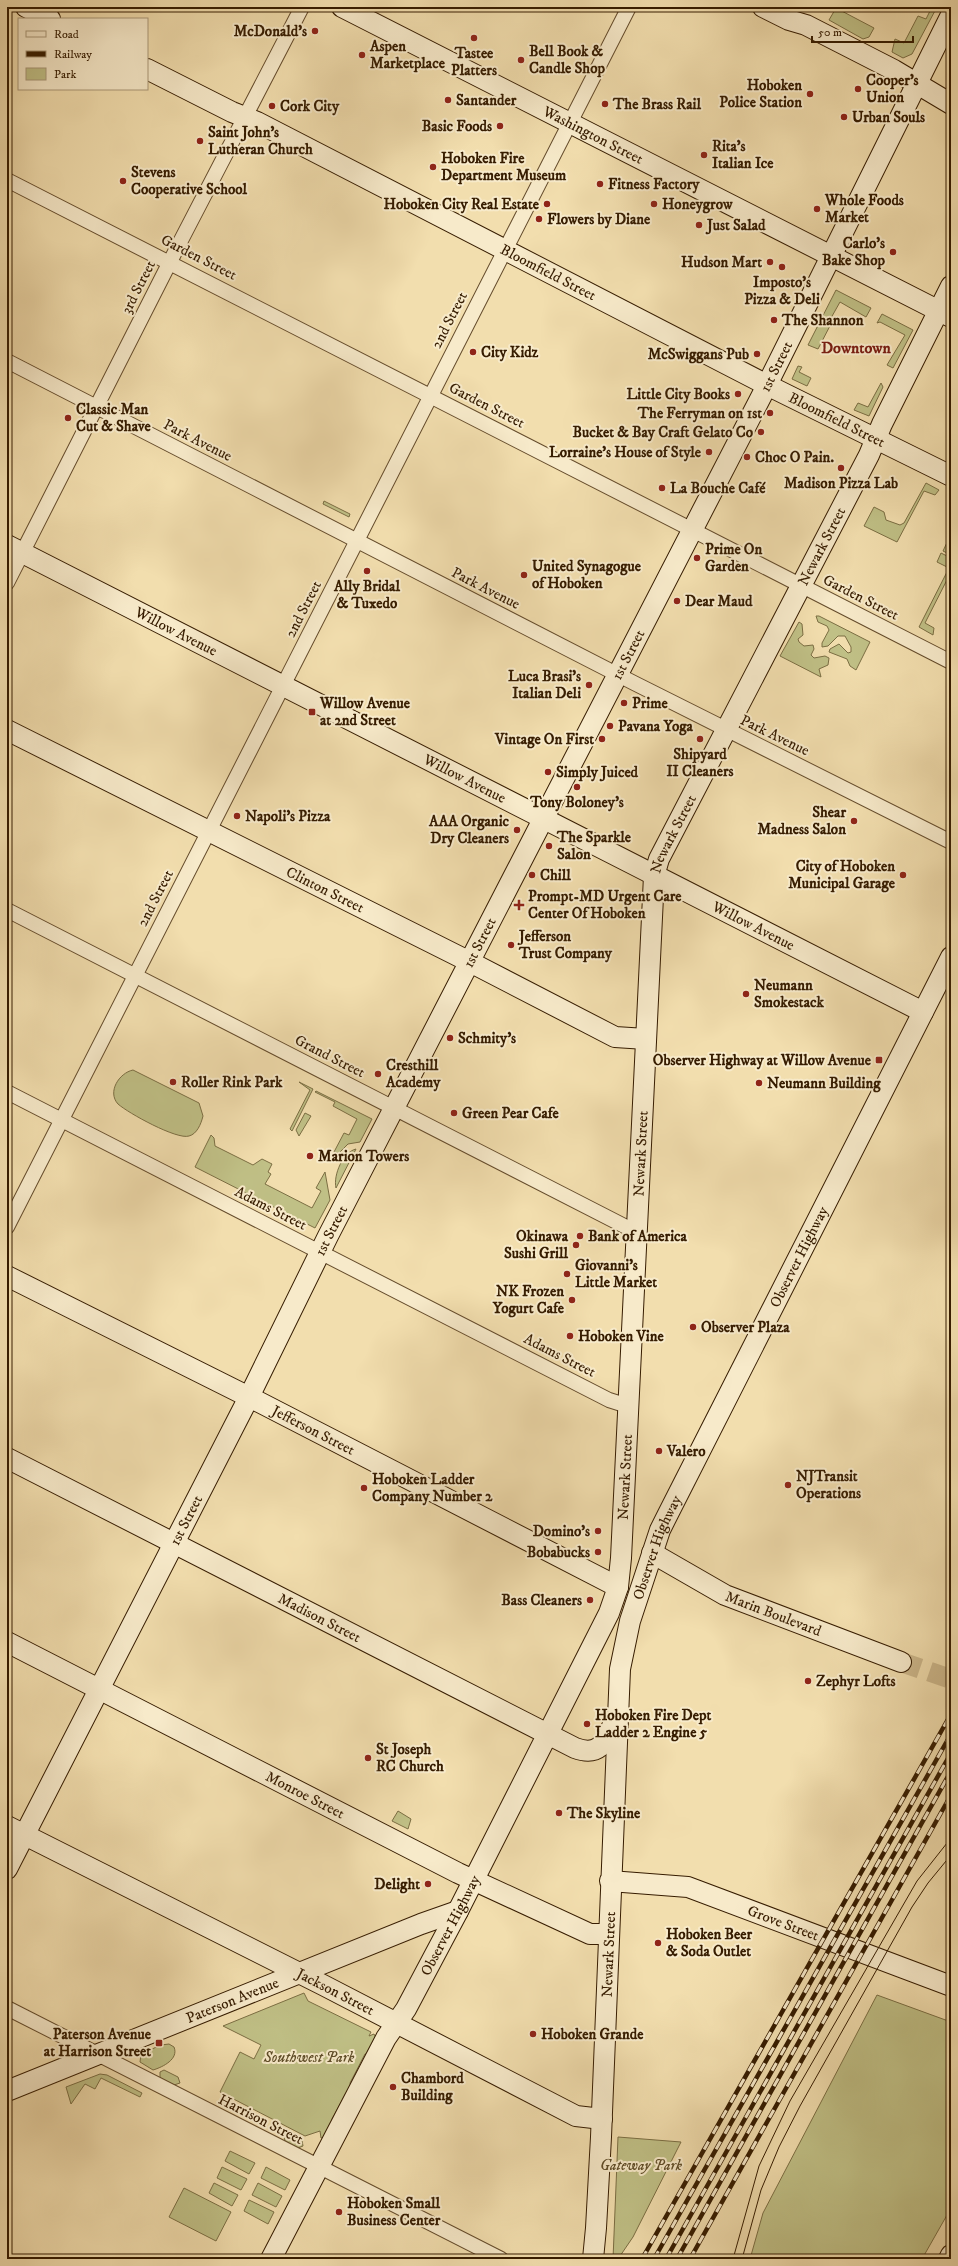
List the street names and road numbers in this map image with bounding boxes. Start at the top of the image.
street label: Washington Street [539,102,647,169]
street label: Garden Street [158,230,240,285]
street label: Bloomfield Street [497,240,599,305]
street label: 3rd Street [117,257,160,317]
street label: 2nd Street [427,288,472,352]
street label: 1st Street [756,338,797,395]
street label: Garden Street [446,378,528,433]
street label: Bloomfield Street [785,388,888,452]
street label: Park Avenue [160,415,235,466]
street label: Newark Street [794,504,850,589]
street label: Park Avenue [448,563,523,614]
street label: Garden Street [820,570,902,625]
street label: 2nd Street [281,577,326,641]
street label: Willow Avenue [131,602,220,661]
street label: 1st Street [608,626,649,683]
street label: Park Avenue [737,711,812,760]
street label: Willow Avenue [419,750,509,808]
street label: Newark Street [646,791,701,876]
street label: Clinton Street [283,862,367,918]
street label: 2nd Street [133,866,178,930]
street label: Willow Avenue [708,897,798,955]
street label: 1st Street [459,914,501,971]
street label: Grand Street [291,1031,368,1082]
street label: Newark Street [630,1110,653,1197]
street label: Adams Street [232,1182,310,1235]
street label: 1st Street [311,1202,352,1259]
street label: Observer Highway [766,1202,833,1311]
street label: Adams Street [521,1329,599,1382]
street label: Jefferson Street [267,1400,358,1460]
street label: Newark Street [614,1434,637,1521]
street label: Observer Highway [629,1491,686,1602]
street label: 1st Street [165,1492,207,1549]
street label: Marin Boulevard [722,1587,824,1641]
street label: Madison Street [275,1589,364,1647]
street label: Monroe Street [262,1767,348,1823]
street label: Observer Highway [416,1871,485,1979]
street label: Grove Street [745,1901,822,1945]
street label: Newark Street [598,1911,620,1998]
street label: Jackson Street [292,1963,378,2020]
street label: Paterson Avenue [183,1973,282,2028]
street label: Harrison Street [215,2090,307,2149]

